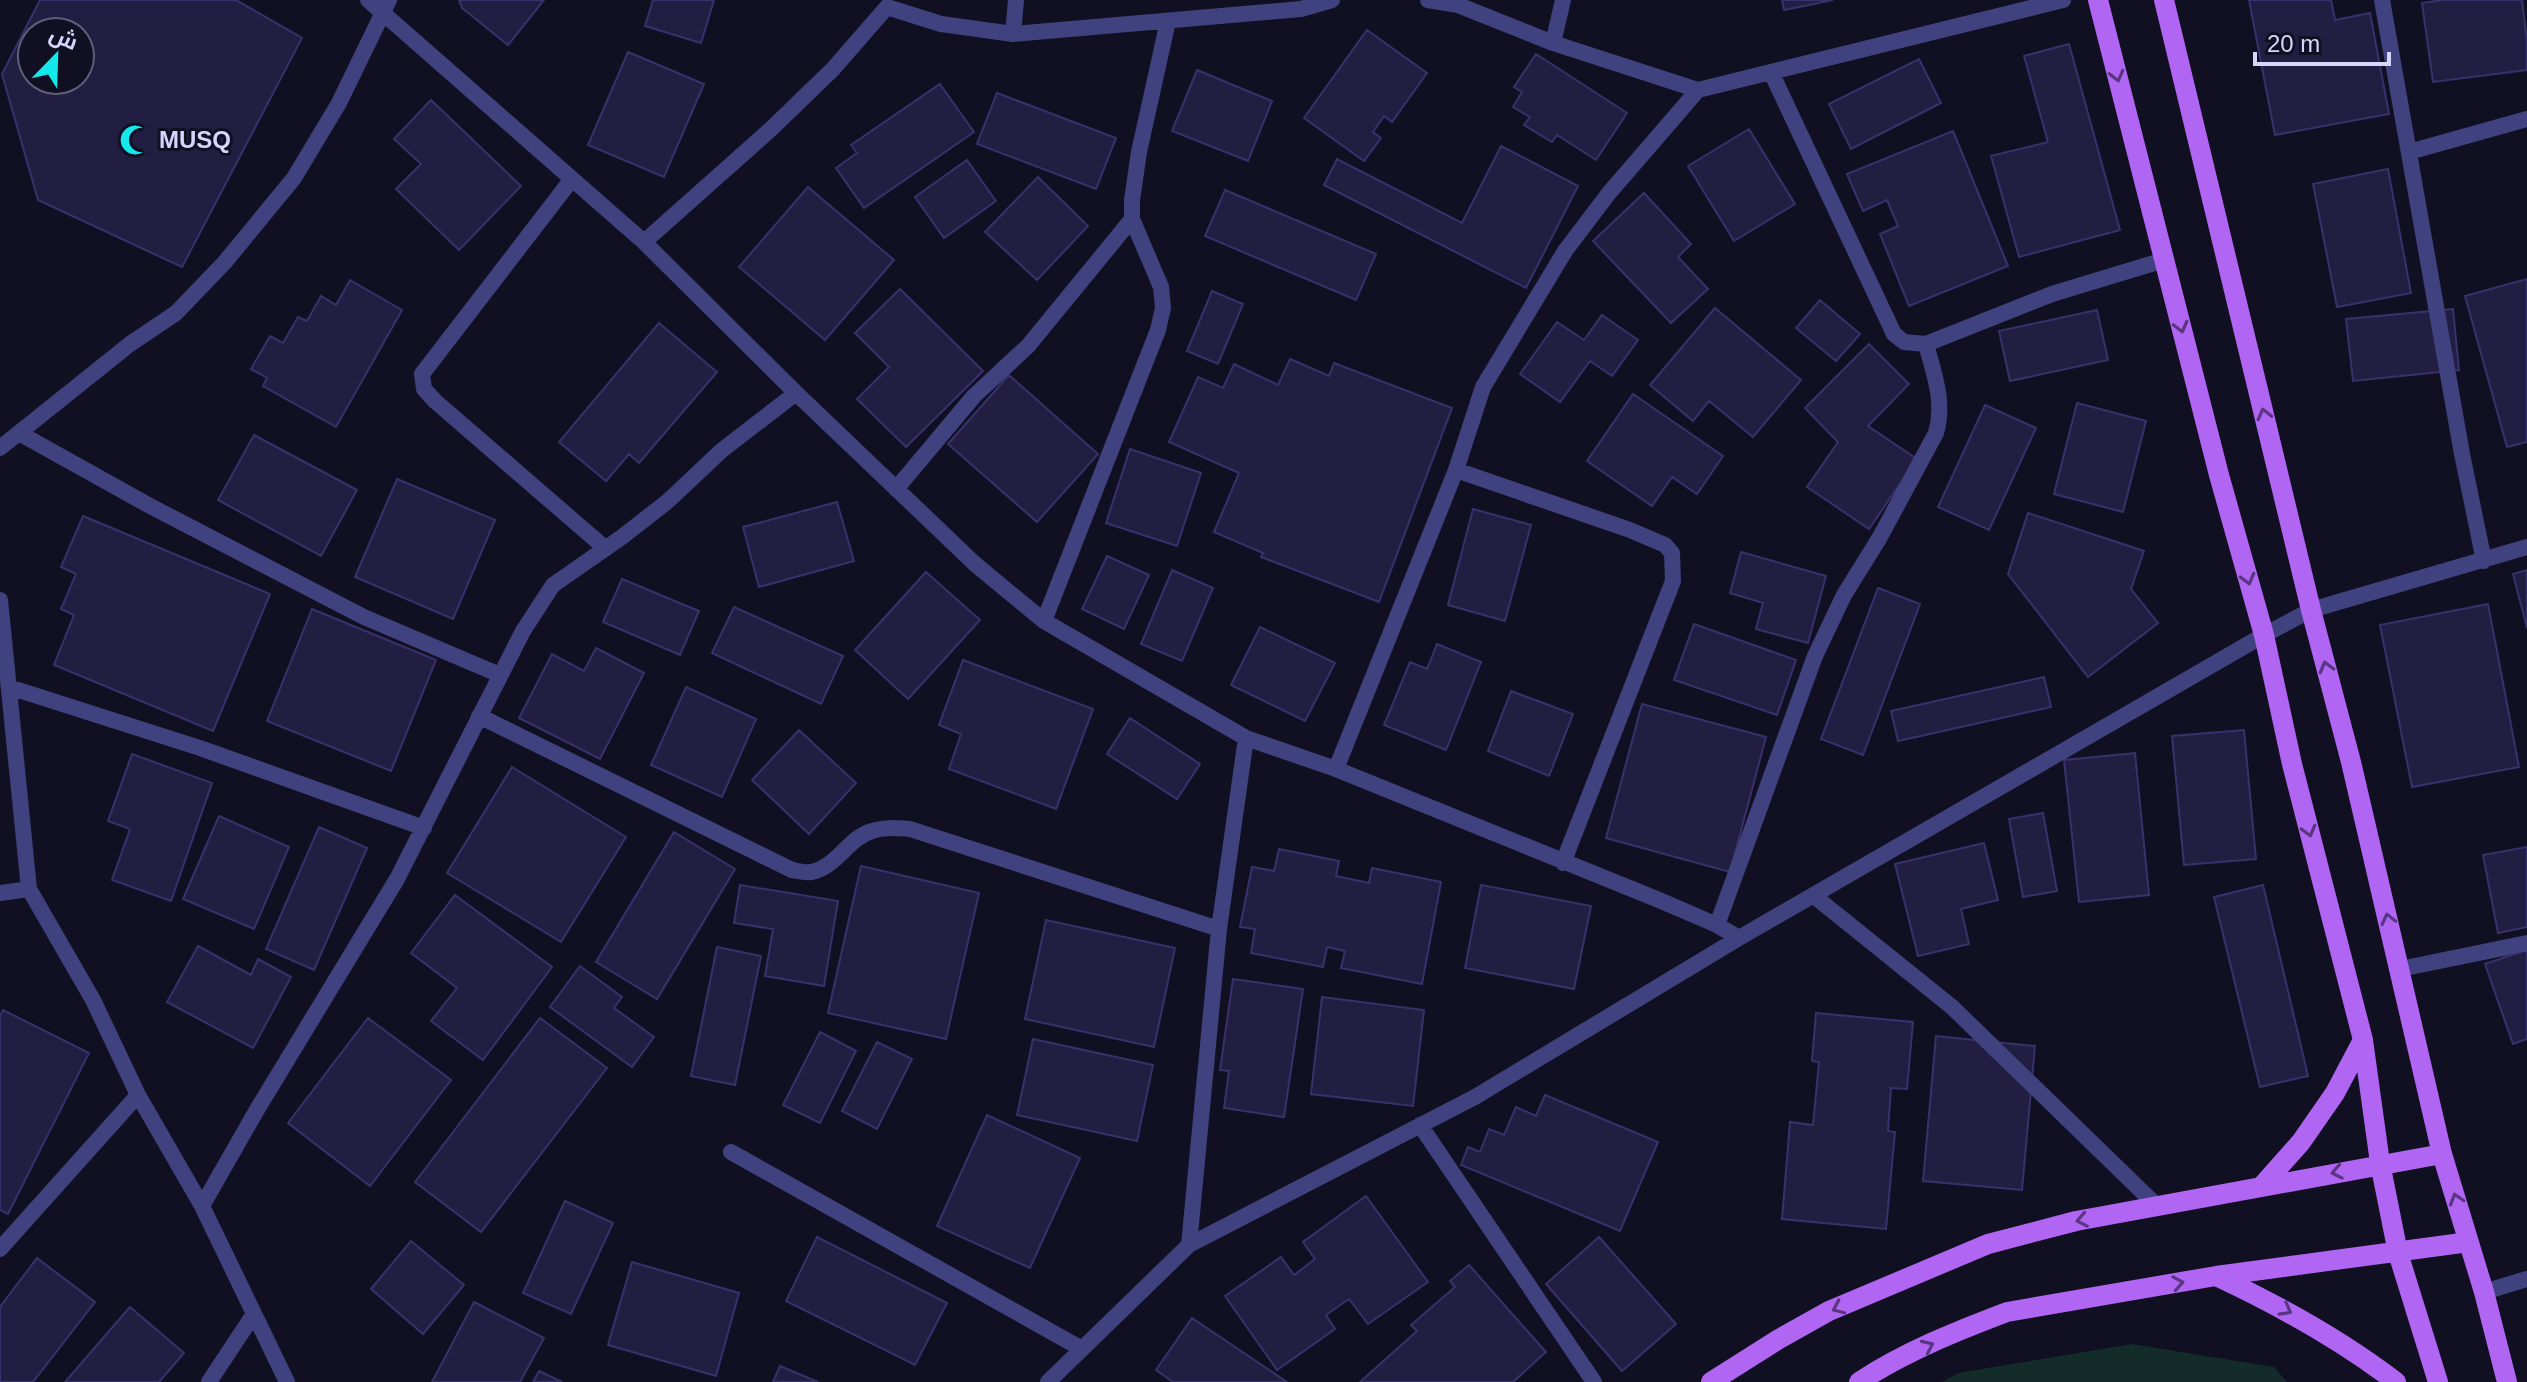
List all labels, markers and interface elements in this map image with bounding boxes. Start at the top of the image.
north arrow [16,16,96,96]
scale bar [2255,16,2389,66]
text: ش [45,21,81,56]
text: 20 m [2267,30,2320,57]
one-way arrow [2107,68,2124,82]
mosque icon: MUSQ [118,123,152,157]
place label: MUSQ [159,126,231,153]
one-way arrow [2172,320,2189,334]
one-way arrow [2256,408,2273,422]
one-way arrow [2239,571,2255,585]
one-way arrow [2318,660,2335,674]
one-way arrow [2300,824,2317,838]
one-way arrow [2381,913,2398,927]
one-way arrow [2331,1163,2344,1180]
one-way arrow [2449,1193,2465,1207]
one-way arrow [2075,1211,2088,1228]
one-way arrow [2171,1275,2185,1292]
one-way arrow [1831,1298,1846,1314]
one-way arrow [2277,1300,2292,1316]
one-way arrow [1919,1340,1934,1356]

